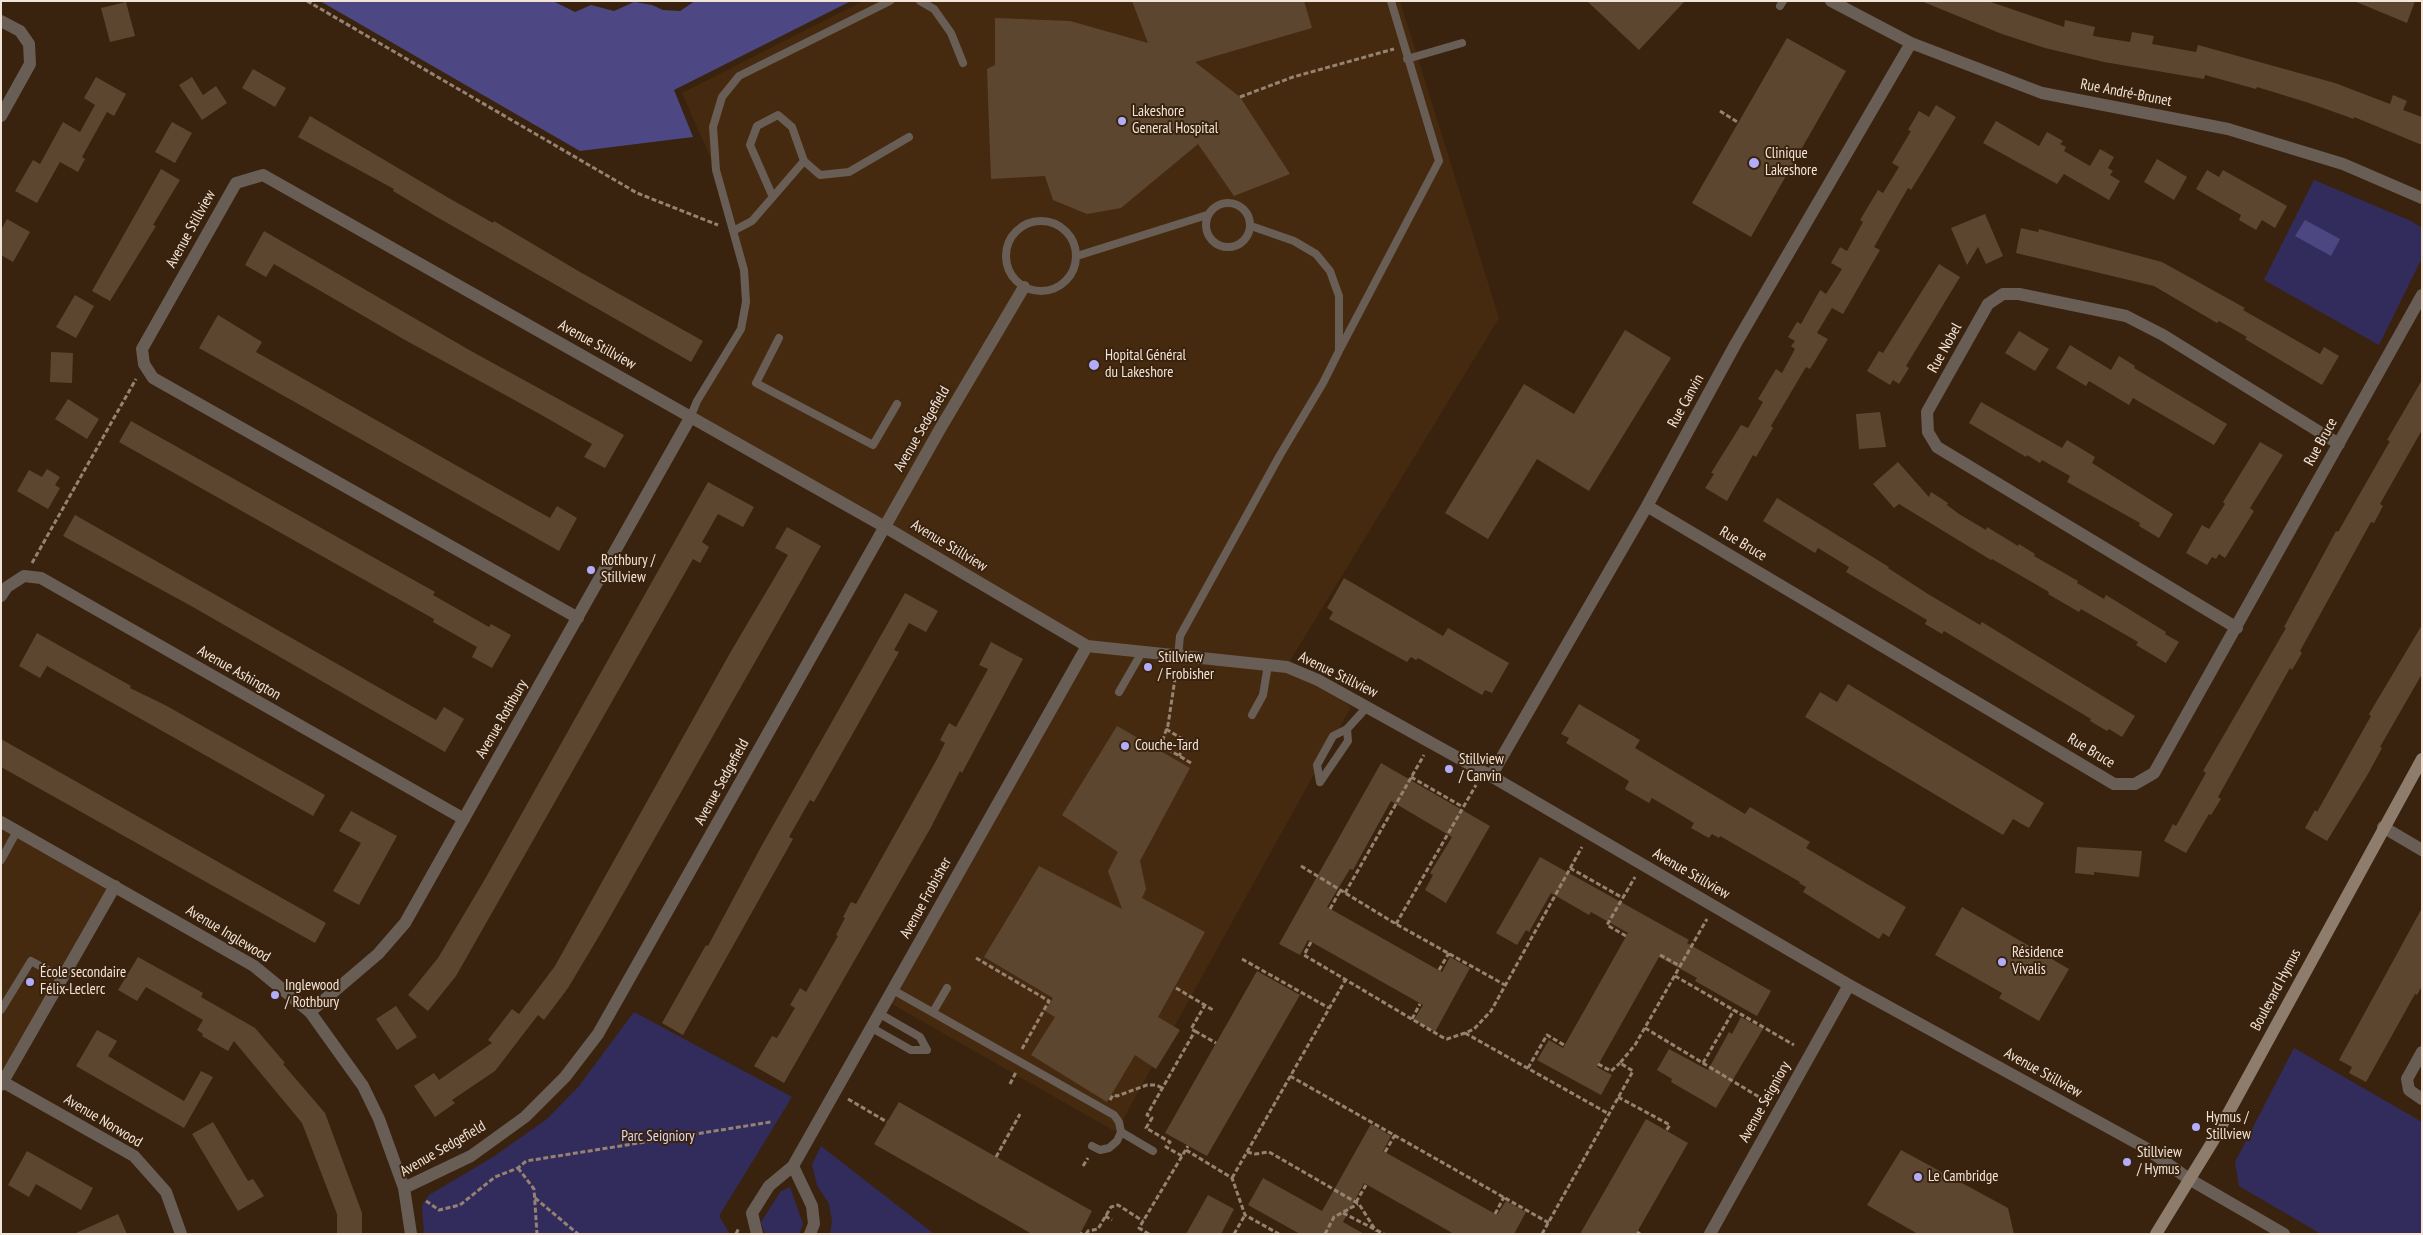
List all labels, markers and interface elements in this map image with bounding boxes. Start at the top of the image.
street label: Rue André-Brunet [2079,75,2173,111]
place label: Lakeshore General Hospital [1132,103,1218,138]
marker: Lakeshore General Hospital [1116,115,1128,127]
place label: Clinique Lakeshore [1765,145,1817,180]
marker: Clinique Lakeshore [1747,156,1761,170]
street label: Avenue Stillview [162,187,220,271]
street label: Avenue Stillview [555,316,639,374]
street label: Rue Nobel [1924,320,1966,376]
place label: Hopital Général du Lakeshore [1105,347,1186,382]
marker: Hopital Général du Lakeshore [1087,358,1101,372]
street label: Rue Canvin [1664,371,1708,431]
street label: Avenue Sedgefield [890,383,954,475]
street label: Rue Bruce [2301,415,2341,469]
street label: Avenue Stillview [908,516,990,576]
street label: Rue Bruce [1716,523,1770,565]
place label: Rothbury / Stillview [601,552,655,587]
marker: Rothbury / Stillview [585,564,597,576]
street label: Avenue Ashington [194,642,284,704]
street label: Avenue Stillview [1295,648,1381,702]
place label: Stillview / Frobisher [1158,649,1214,684]
marker: Stillview / Frobisher [1142,661,1154,673]
street label: Avenue Rothbury [472,677,532,761]
street label: Rue Bruce [2064,730,2118,772]
street label: Avenue Sedgefield [691,736,753,828]
place label: Couche-Tard [1135,737,1199,755]
marker: Couche-Tard [1119,740,1131,752]
place label: Stillview / Canvin [1459,751,1504,786]
marker: Stillview / Canvin [1443,763,1455,775]
street label: Avenue Stillview [1649,845,1733,903]
street label: Avenue Frobisher [896,854,956,942]
street label: Avenue Inglewood [182,902,274,966]
place label: Résidence Vivalis [2012,944,2064,979]
street label: Boulevard Hymus [2247,946,2305,1034]
marker: Résidence Vivalis [1996,956,2008,968]
place label: École secondaire Félix-Leclerc [40,964,126,999]
marker: École secondaire Félix-Leclerc [24,976,36,988]
place label: Inglewood / Rothbury [285,977,339,1012]
marker: Inglewood / Rothbury [269,989,281,1001]
street label: Avenue Stillview [2001,1044,2085,1102]
street label: Avenue Seigniory [1735,1058,1795,1146]
street label: Avenue Norwood [61,1091,145,1151]
place label: Hymus / Stillview [2206,1109,2251,1144]
street label: Avenue Sedgefield [397,1117,489,1181]
marker: Hymus / Stillview [2190,1121,2202,1133]
park label: Parc Seigniory [621,1128,695,1146]
place label: Stillview / Hymus [2137,1144,2182,1179]
marker: Stillview / Hymus [2121,1156,2133,1168]
place label: Le Cambridge [1928,1168,1998,1186]
marker: Le Cambridge [1912,1171,1924,1183]

